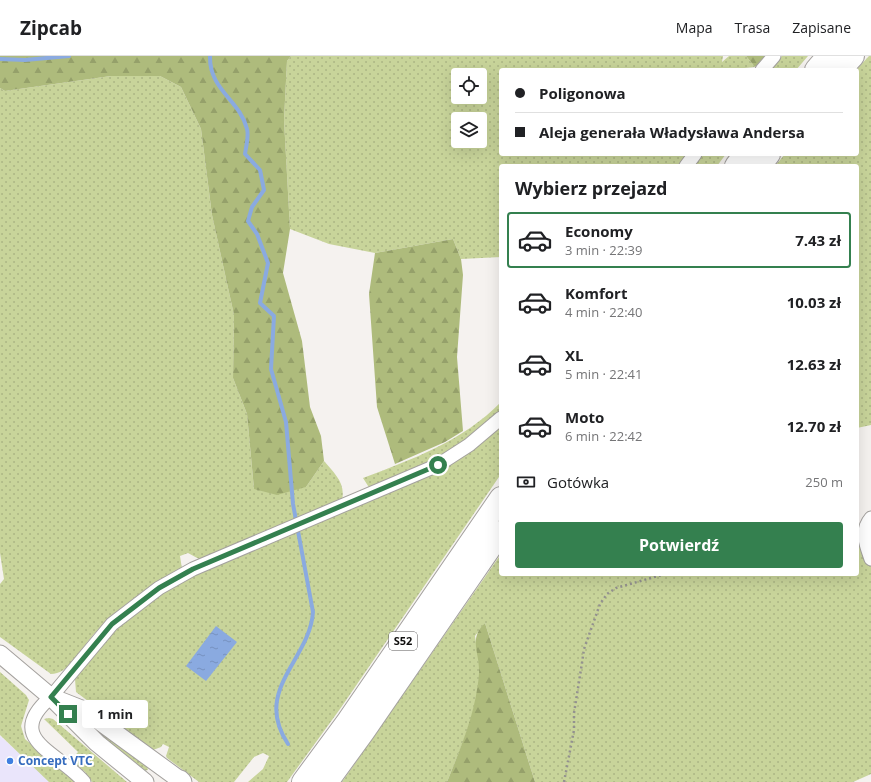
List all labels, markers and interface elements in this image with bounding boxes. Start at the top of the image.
text: Zipcab [20,15,82,41]
text: Mapa [676,18,713,37]
text: Trasa [735,18,770,37]
text: Zapisane [792,18,851,37]
map controls [451,68,487,148]
button: locate [451,68,487,104]
text: Poligonowa [539,83,626,103]
button: layers [451,112,487,148]
text: Aleja generała Władysława Andersa [539,122,805,142]
text: Wybierz przejazd [515,176,667,200]
text: Economy [565,221,633,241]
icon: car [517,222,553,258]
text: 7.43 zł [795,230,841,250]
text: 3 min · 22:39 [565,241,642,259]
text: Komfort [565,283,627,303]
icon: car [517,284,553,320]
text: 10.03 zł [787,292,841,312]
text: 4 min · 22:40 [565,303,642,321]
text: XL [565,345,583,365]
icon: car [517,346,553,382]
text: 12.63 zł [787,354,841,374]
text: 5 min · 22:41 [565,365,642,383]
text: Moto [565,407,604,427]
icon: car [517,408,553,444]
text: 12.70 zł [787,416,841,436]
text: 6 min · 22:42 [565,427,642,445]
route start [429,456,447,474]
icon: cash [515,471,537,493]
text: Gotówka [547,472,609,492]
text: 250 m [805,473,843,491]
button: Potwierdź [515,522,843,568]
road number: S52 [389,632,417,650]
callout: 1 min [82,700,148,728]
route end [59,705,77,723]
text: 1 min [97,705,133,723]
place label: Concept VTC [18,752,93,769]
marker: Concept VTC [5,756,15,766]

